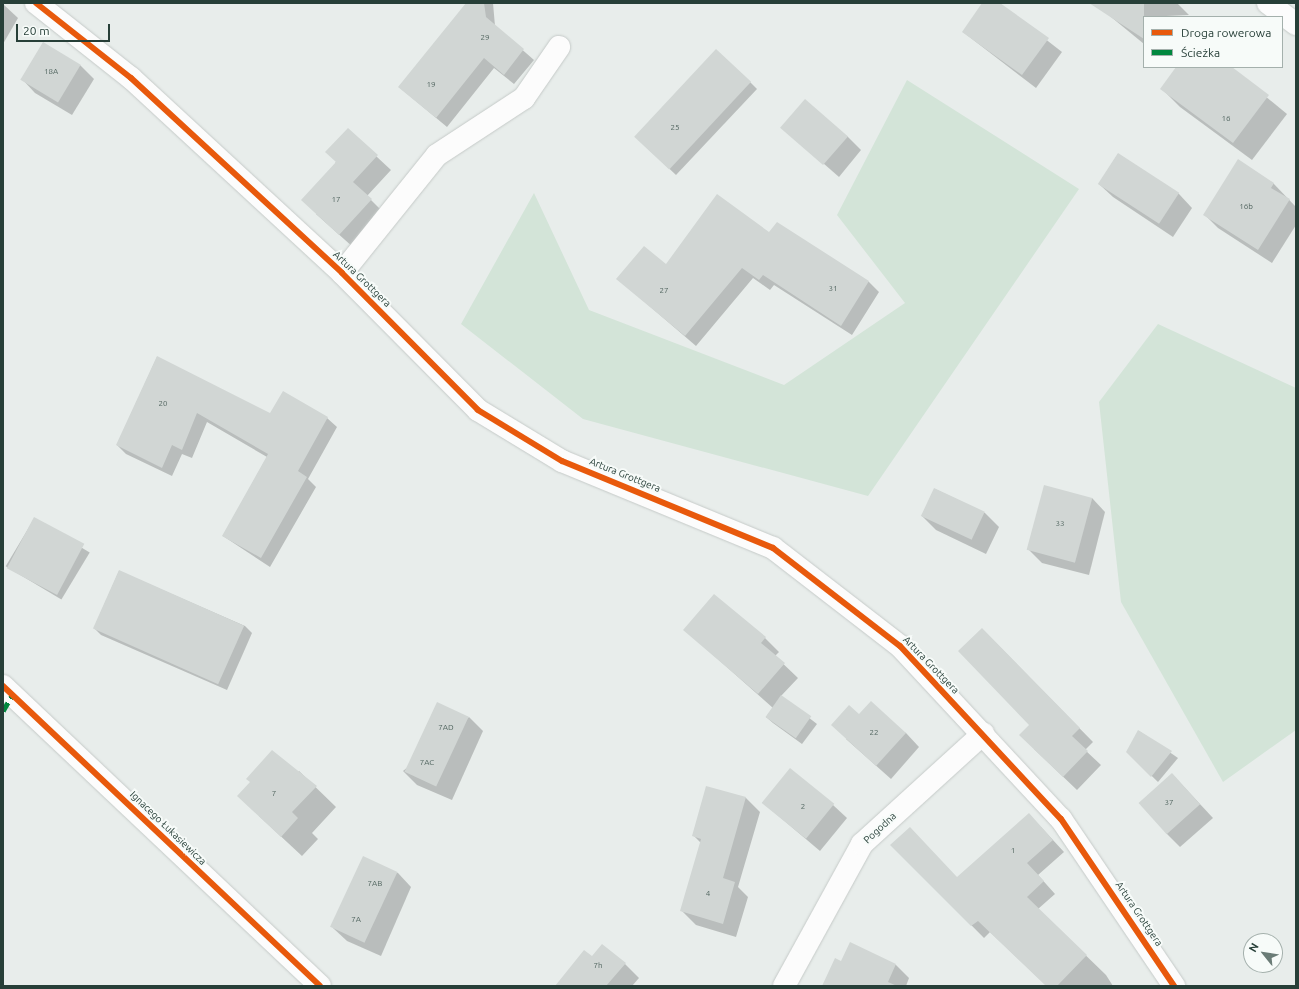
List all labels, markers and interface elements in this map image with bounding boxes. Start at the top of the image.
scale bar [18,16,112,42]
legend [1143,16,1283,68]
text: 20 m [23,24,50,37]
text: Droga rowerowa [1181,26,1271,39]
house number: 29 [480,33,490,43]
text: Ścieżka [1181,46,1220,59]
house number: 18A [44,67,58,77]
house number: 19 [426,80,436,90]
house number: 16 [1221,114,1231,124]
house number: 25 [670,123,680,133]
house number: 17 [331,195,341,205]
house number: 16b [1239,202,1253,212]
street label: Artura Grottgera [331,248,393,310]
house number: 31 [828,284,838,294]
house number: 27 [659,286,669,296]
house number: 20 [158,399,168,409]
street label: Artura Grottgera [588,455,662,495]
house number: 33 [1055,519,1065,529]
street label: Artura Grottgera [900,634,962,696]
house number: 7AD [438,723,454,733]
house number: 22 [869,728,879,738]
house number: 7AC [420,758,434,768]
street label: Ignacego Łukasiewicza [127,789,209,867]
house number: 7 [272,789,276,799]
house number: 37 [1164,798,1174,808]
house number: 2 [801,802,805,812]
street label: Pogodna [861,810,899,846]
house number: 1 [1011,846,1015,856]
house number: 7AB [368,879,382,889]
street label: Artura Grottgera [1113,879,1165,949]
house number: 4 [706,889,710,899]
house number: 7A [351,915,361,925]
north arrow [1243,933,1283,973]
text: N [1246,941,1261,954]
house number: 7h [593,961,603,971]

